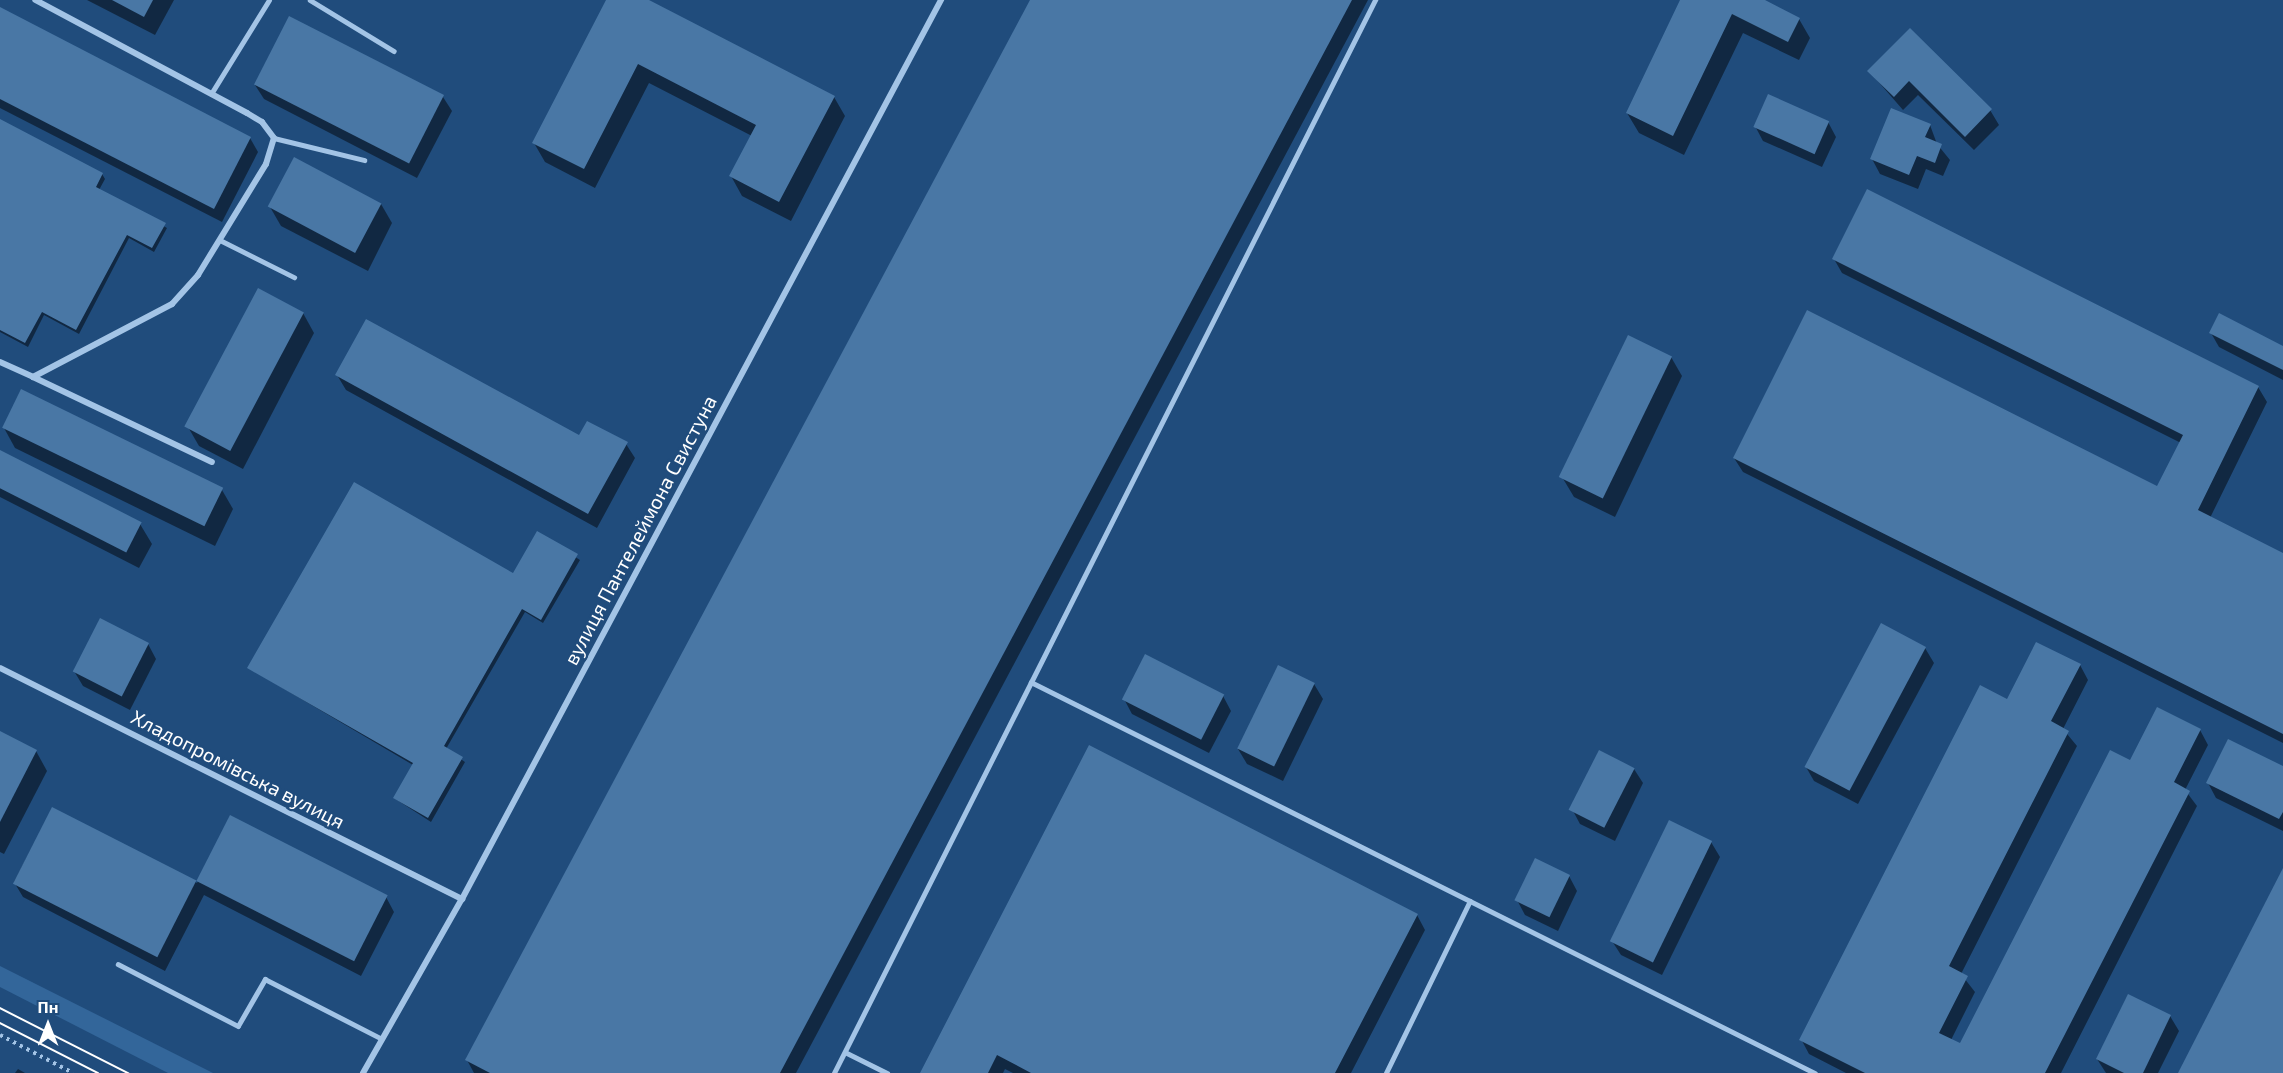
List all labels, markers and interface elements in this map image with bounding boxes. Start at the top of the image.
street label: вулиця Пантелеймона Свистуна [559,391,721,669]
street label: Хладопромівська вулиця [127,705,349,833]
north arrow [18,995,78,1055]
text: Пн [38,997,58,1016]

